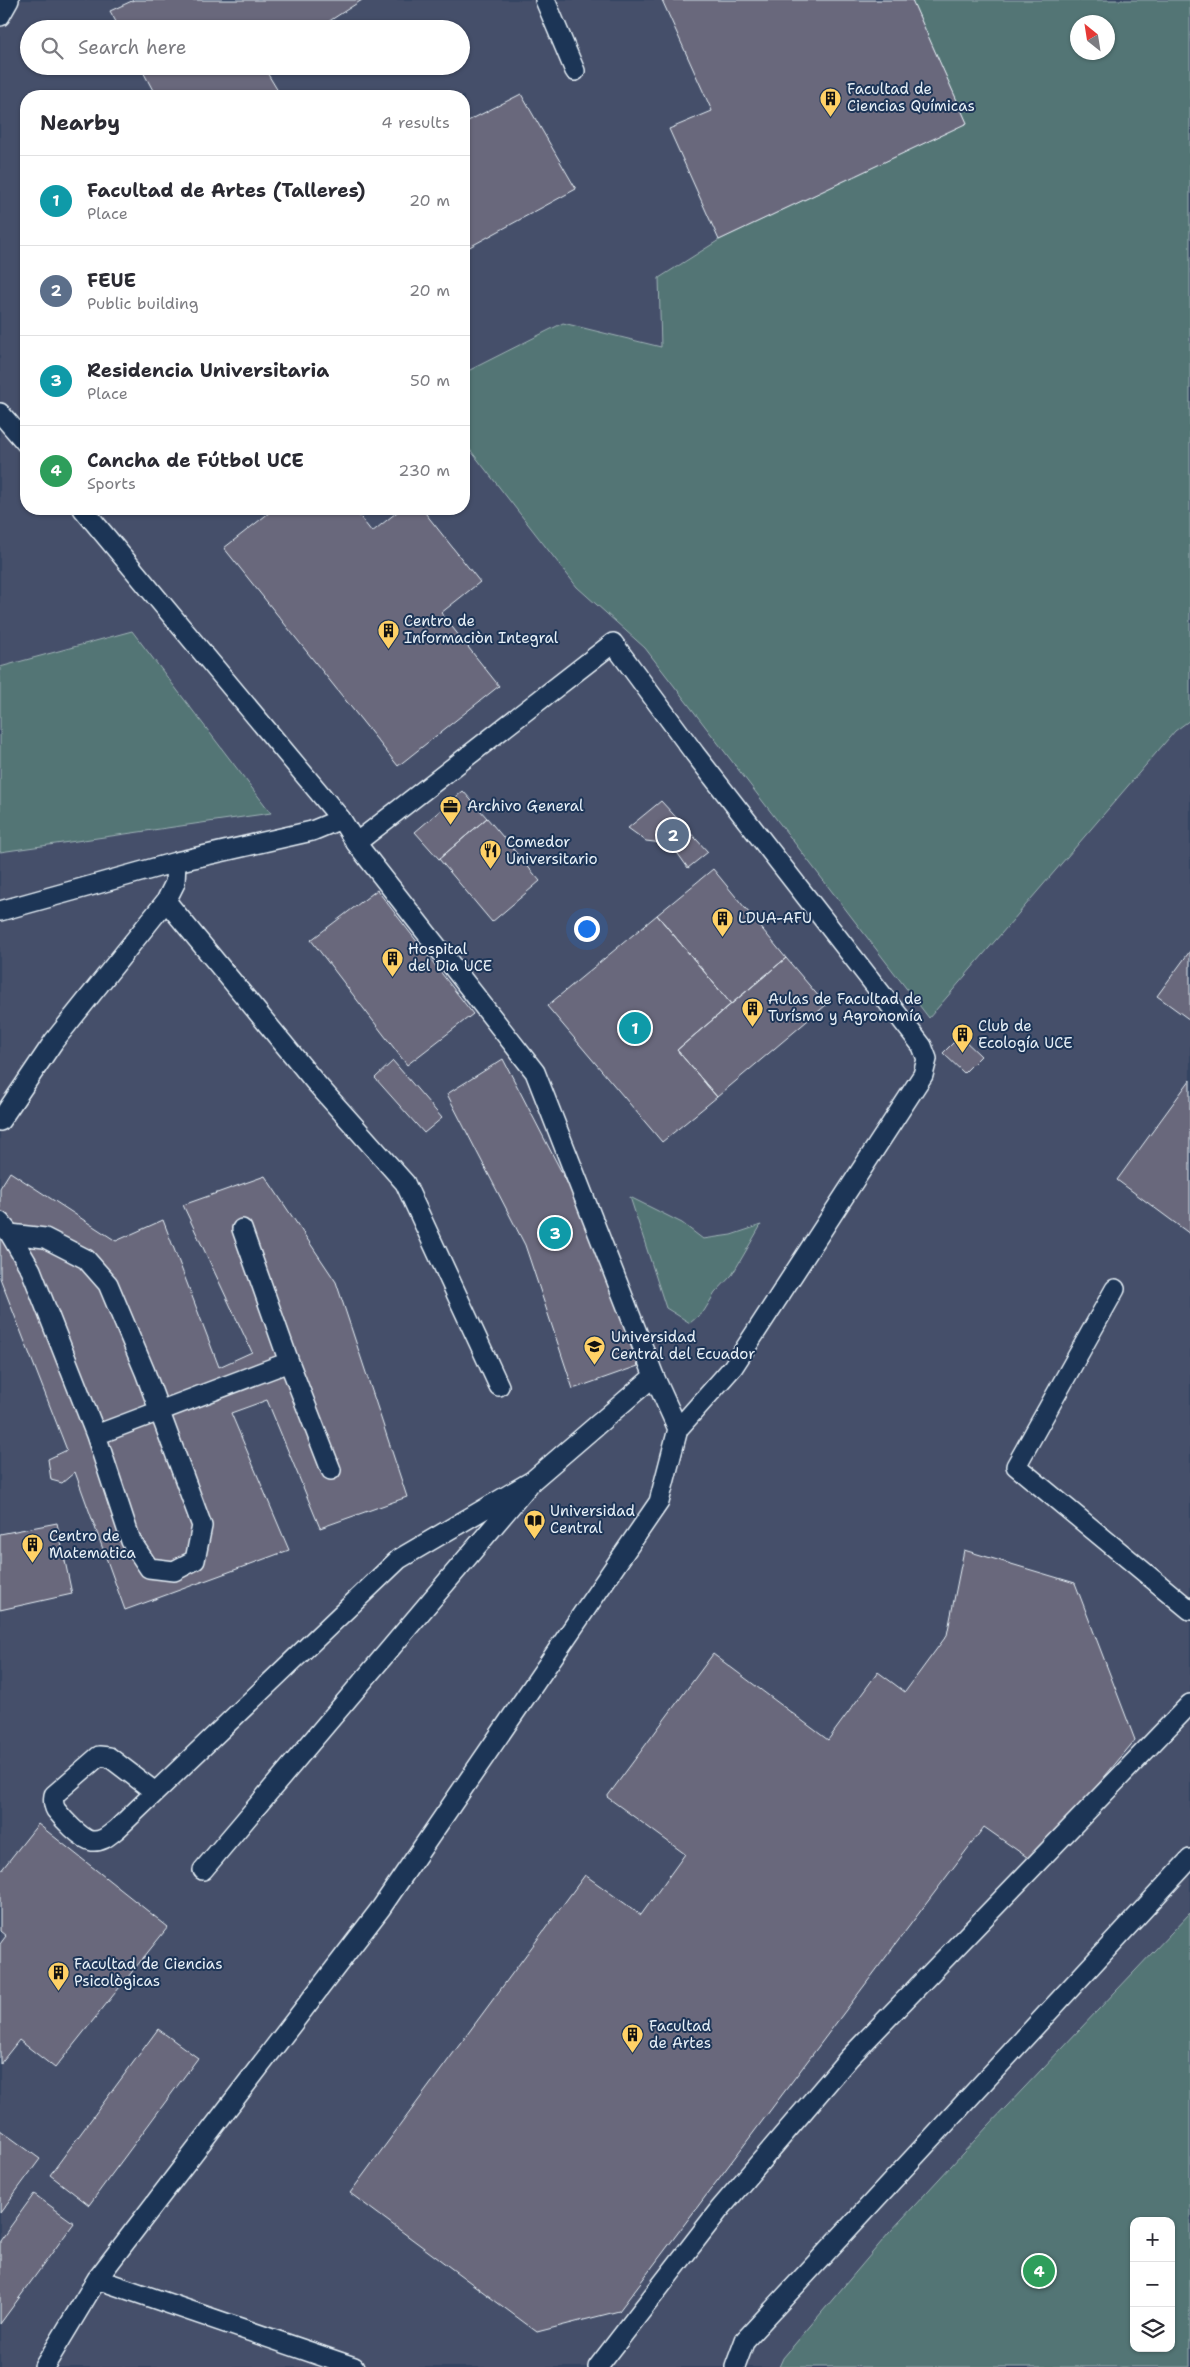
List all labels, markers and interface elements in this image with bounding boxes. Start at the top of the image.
north arrow [1070,15,1115,60]
search box [20,20,470,75]
icon: search [38,34,66,62]
text: Search here [78,35,187,60]
place label: Facultad de Ciencias Químicas [847,79,975,116]
building icon: Facultad de Ciencias Químicas [819,86,843,117]
text: Nearby [40,109,120,137]
text: 4 results [381,112,450,133]
text: Facultad de Artes (Talleres) [87,178,366,203]
text: 1 [52,190,60,211]
text: 20 m [409,190,450,211]
text: Place [87,203,128,224]
text: FEUE [87,268,136,293]
text: 2 [50,280,62,301]
text: 20 m [409,280,450,301]
text: Public building [87,293,199,314]
text: Residencia Universitaria [87,358,329,383]
text: 3 [50,370,62,391]
text: 50 m [410,370,450,391]
text: Place [87,383,128,404]
text: Cancha de Fútbol UCE [87,448,304,473]
text: 4 [50,460,62,481]
text: 230 m [398,460,450,481]
text: Sports [87,473,136,494]
place label: Centro de Informaciòn Integral [404,611,559,648]
building icon: Centro de Informaciòn Integral [376,618,400,649]
office icon: Archivo General [439,794,463,825]
place label: Archivo General [467,796,584,816]
pin: 2 [657,816,689,854]
place label: Comedor Universitario [506,832,598,869]
restaurant icon: Comedor Universitario [478,839,502,870]
building icon: LDUA-AFU [710,906,734,937]
place label: LDUA-AFU [738,908,812,928]
your location [574,916,600,942]
place label: Hospital del Dia UCE [408,939,492,976]
building icon: Hospital del Dia UCE [380,946,404,977]
place label: Aulas de Facultad de Turísmo y Agronomía [768,989,923,1026]
building icon: Aulas de Facultad de Turísmo y Agronomía [740,996,764,1027]
pin: 1 [619,1009,651,1047]
place label: Club de Ecología UCE [978,1016,1073,1053]
building icon: Club de Ecología UCE [950,1023,974,1054]
pin: 3 [539,1214,571,1252]
place label: Universidad Central del Ecuador [611,1327,755,1364]
school or university icon: Universidad Central del Ecuador [583,1334,607,1365]
place label: Universidad Central [550,1501,635,1538]
library icon: Universidad Central [522,1508,546,1539]
place label: Centro de Matematica [49,1526,137,1563]
building icon: Centro de Matematica [21,1533,45,1564]
place label: Facultad de Ciencias Psicològicas [74,1954,223,1991]
building icon: Facultad de Ciencias Psicològicas [46,1961,70,1992]
place label: Facultad de Artes [649,2016,712,2053]
building icon: Facultad de Artes [621,2023,645,2054]
map controls [1130,2217,1175,2352]
button: + [1130,2217,1175,2262]
pin: 4 [1023,2252,1055,2290]
button: − [1130,2262,1175,2307]
button: layers [1130,2307,1175,2352]

